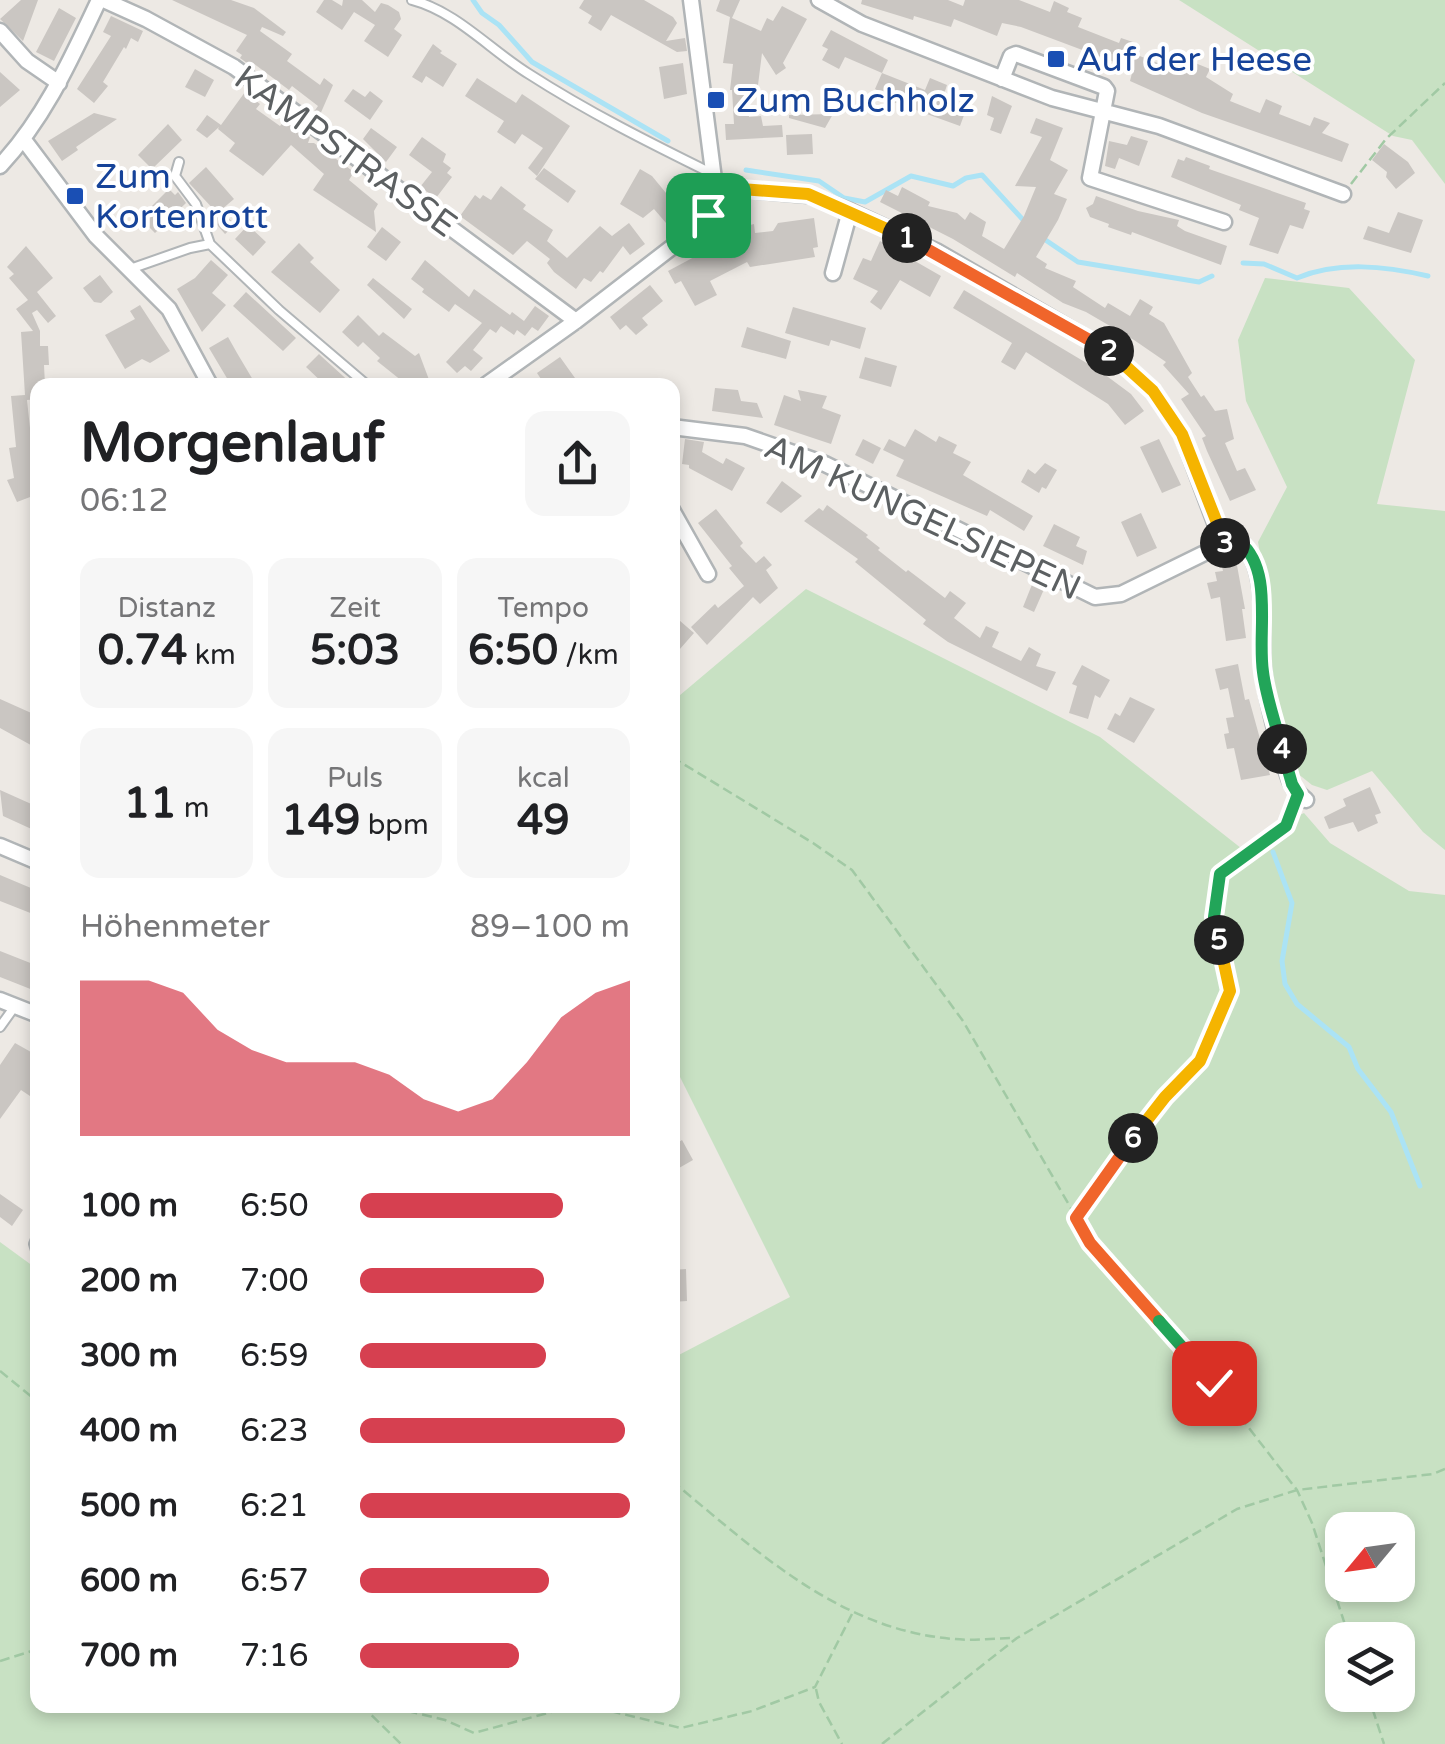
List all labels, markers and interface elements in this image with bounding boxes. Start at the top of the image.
place label: Auf der Heese [1076,39,1312,81]
marker: Auf der Heese [1045,48,1067,70]
street label: KAMPSTRASSE [226,57,465,246]
place label: Zum Buchholz [736,80,975,122]
marker: Zum Buchholz [705,89,727,111]
place label: Zum Kortenrott [95,156,268,238]
pin [666,173,751,258]
marker: Zum Kortenrott [64,185,86,207]
icon: arrive [681,188,736,243]
pin: 1 [882,213,932,263]
text: 1 [898,221,916,255]
pin: 2 [1084,326,1134,376]
text: 2 [1100,334,1118,368]
text: Morgenlauf [80,411,384,477]
button: share [525,411,630,516]
street label: AM KUNGELSIEPEN [758,426,1087,610]
text: 06:12 [80,482,169,520]
pin: 3 [1200,518,1250,568]
text: 3 [1216,526,1234,560]
text: Distanz [117,591,216,625]
text: Zeit [329,591,381,625]
text: Tempo [498,591,589,625]
text: 0.74 [98,625,187,676]
text: 5:03 [310,625,400,676]
text: 6:50 [468,625,558,676]
text: km [187,638,236,672]
text: /km [558,638,619,672]
pin: 4 [1257,724,1307,774]
text: 4 [1273,732,1291,766]
text: Puls [327,761,383,795]
text: kcal [517,761,570,795]
text: 11 [124,778,177,829]
text: m [177,791,210,825]
text: 149 [281,795,360,846]
text: 49 [517,795,570,846]
text: bpm [360,808,429,842]
text: Höhenmeter [80,908,270,946]
text: 89–100 m [470,908,630,946]
pin: 5 [1194,915,1244,965]
text: 5 [1210,923,1228,957]
pin: 6 [1108,1113,1158,1163]
text: 6 [1124,1121,1142,1155]
text: 100 m [80,1187,178,1225]
text: 6:50 [240,1187,309,1225]
text: 200 m [80,1262,178,1300]
text: 7:00 [240,1262,309,1300]
text: 300 m [80,1337,178,1375]
text: 6:59 [240,1337,309,1375]
pin [1172,1341,1257,1426]
icon: check [1187,1356,1242,1411]
text: 400 m [80,1412,178,1450]
text: 6:23 [240,1412,309,1450]
text: 500 m [80,1487,178,1525]
text: 6:21 [240,1487,309,1525]
north arrow [1325,1512,1415,1602]
map controls [1325,1512,1415,1712]
text: 600 m [80,1562,178,1600]
text: 6:57 [240,1562,309,1600]
button: layers [1325,1622,1415,1712]
text: 700 m [80,1637,178,1675]
text: 7:16 [240,1637,309,1675]

